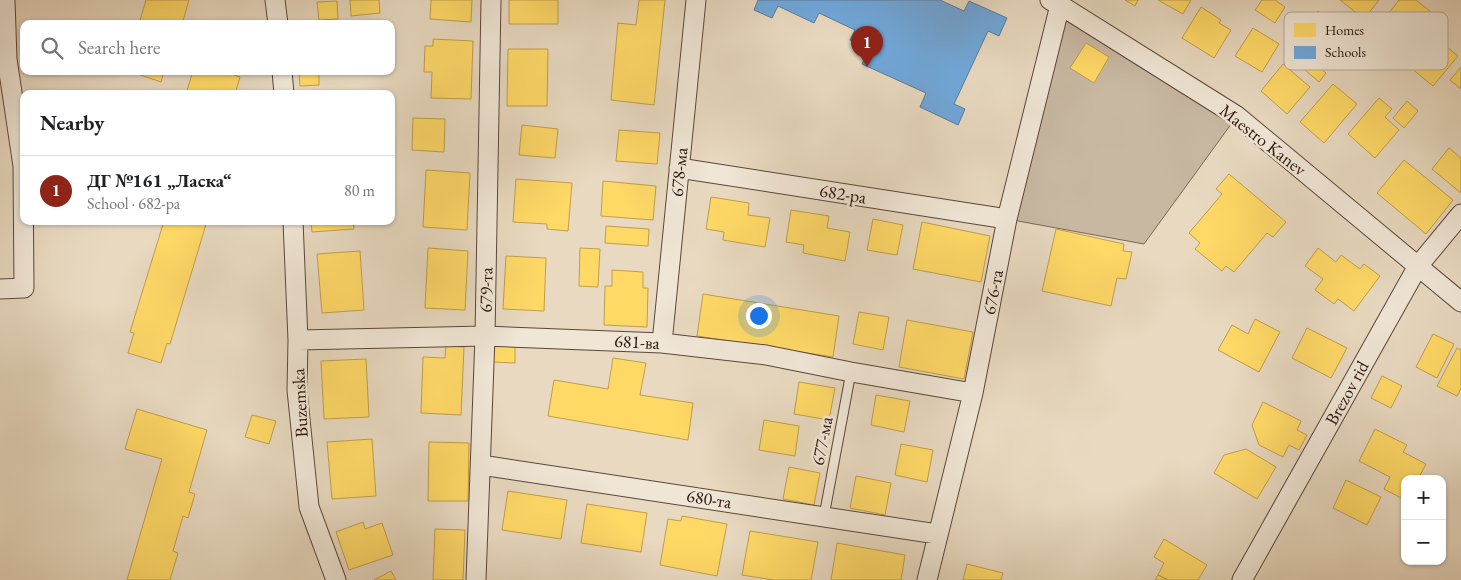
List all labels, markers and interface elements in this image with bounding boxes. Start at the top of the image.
legend [1284,12,1448,70]
search box [20,20,395,75]
text: Homes [1325,21,1365,39]
pin: 1 [851,26,883,67]
icon: search [38,34,66,62]
text: Search here [78,35,160,60]
text: Schools [1325,43,1366,61]
street label: Maestro Kanev [1215,99,1311,181]
text: Nearby [40,109,104,136]
street label: 678-ма [664,145,693,198]
text: ДГ №161 „Ласка“ [87,168,232,193]
street label: 682-ра [818,178,869,209]
text: 1 [52,180,60,201]
text: 80 m [344,180,375,201]
text: School · 682-ра [87,193,180,214]
street label: 679-та [474,266,497,313]
street label: 676-та [977,267,1008,316]
your location [746,303,772,329]
street label: 681-ва [614,329,661,354]
street label: Brezov rid [1320,356,1374,429]
street label: Buzemska [286,367,313,438]
street label: 677-ма [806,414,838,467]
map controls [1401,475,1446,565]
button: + [1401,475,1446,520]
street label: 680-та [685,484,734,514]
button: − [1401,520,1446,565]

